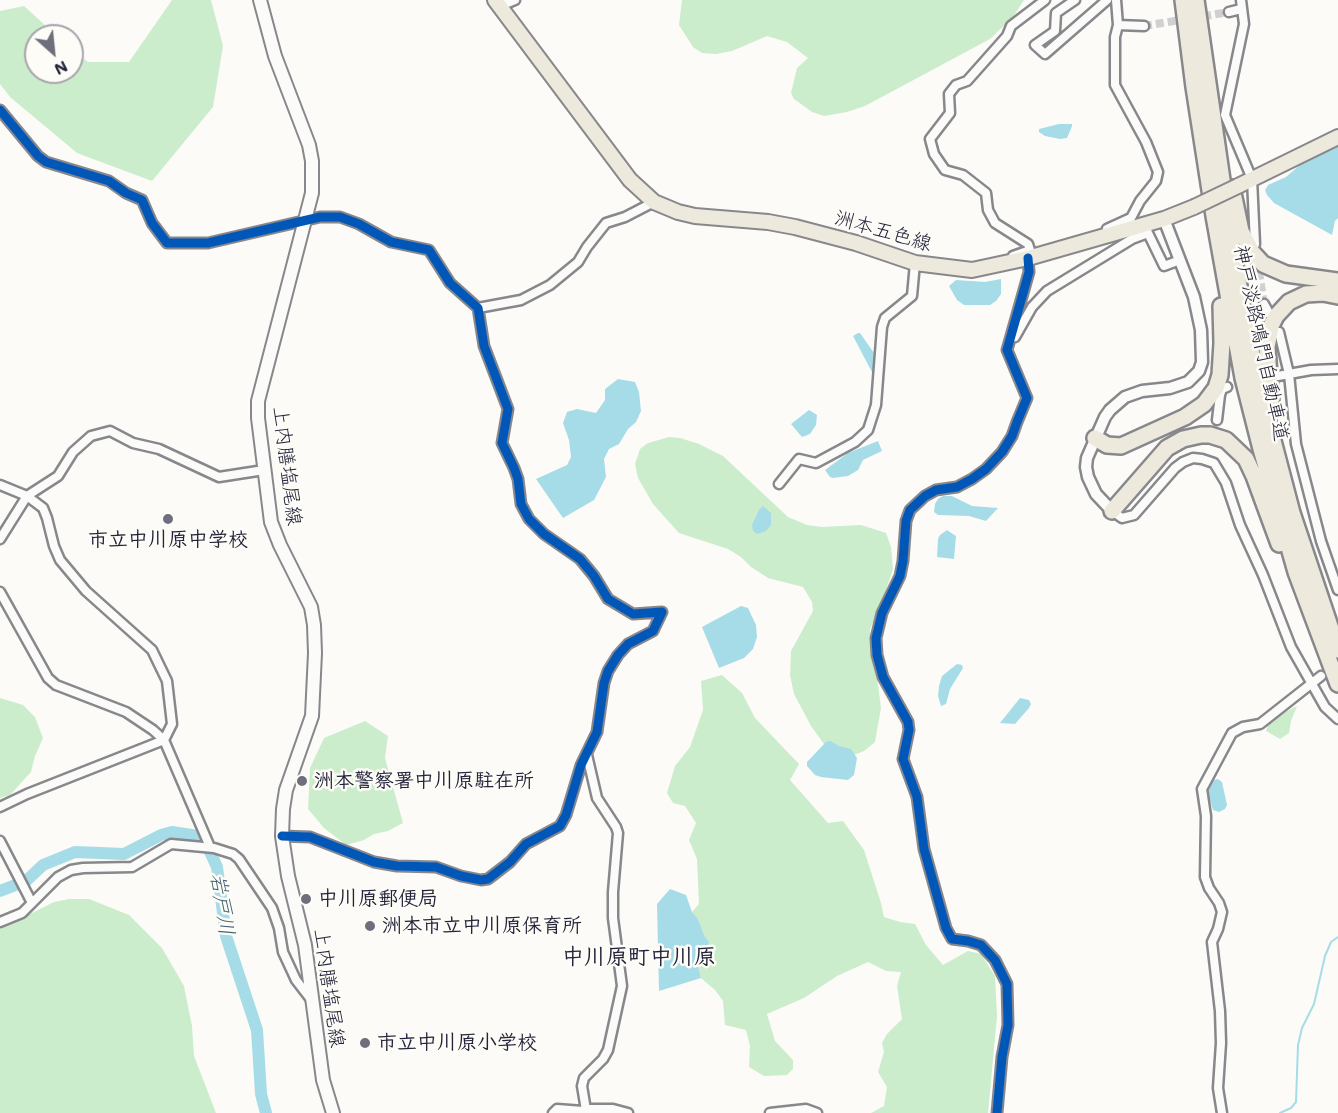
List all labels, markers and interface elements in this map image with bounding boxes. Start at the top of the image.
north arrow [24,24,84,84]
text: N [51,57,72,81]
street label: 洲本五色線 [832,206,934,256]
street label: 神戸淡路鳴門自動車道 [1228,243,1294,443]
street label: 上内膳塩尾線 [268,405,306,527]
marker: 市立中川原中学校 [161,512,175,526]
place label: 市立中川原中学校 [88,528,248,552]
place label: 洲本警察署中川原駐在所 [314,769,534,793]
marker: 洲本警察署中川原駐在所 [295,774,309,788]
water label: 岩戸川 [205,871,239,937]
place label: 中川原郵便局 [318,887,438,911]
marker: 中川原郵便局 [299,892,313,906]
place label: 洲本市立中川原保育所 [382,914,582,938]
marker: 洲本市立中川原保育所 [363,919,377,933]
street label: 上内膳塩尾線 [309,927,349,1049]
district label: 中川原町中川原 [562,944,716,970]
place label: 市立中川原小学校 [377,1031,537,1055]
marker: 市立中川原小学校 [358,1036,372,1050]

